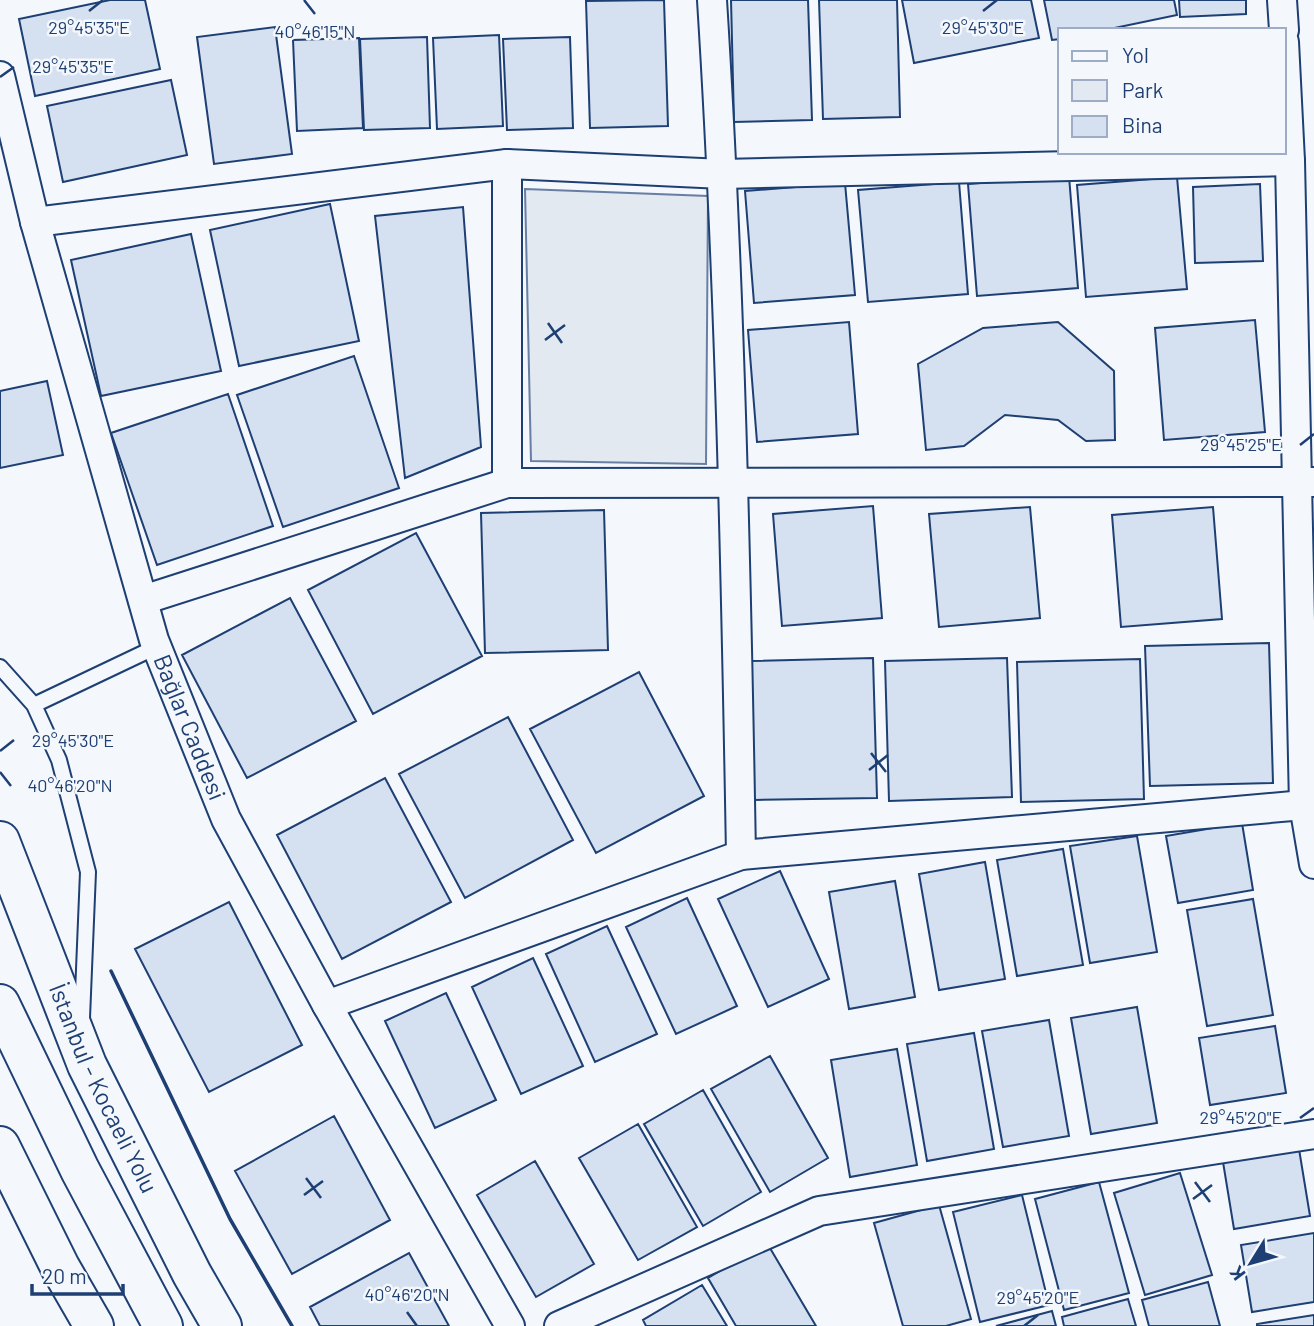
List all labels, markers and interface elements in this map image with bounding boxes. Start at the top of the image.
text: 29°45'35"E [48,16,130,38]
text: 29°45'30"E [942,16,1024,38]
text: 40°46'15"N [275,20,355,42]
legend [1058,28,1286,154]
text: Yol [1122,42,1149,67]
text: 29°45'35"E [32,55,114,77]
text: Park [1122,77,1163,102]
text: Bina [1122,112,1163,137]
text: 29°45'25"E [1200,433,1282,455]
street label: Bağlar Caddesi [148,650,233,804]
text: 29°45'30"E [32,729,114,751]
text: 40°46'20"N [27,774,113,796]
street label: İstanbul - Kocaeli Yolu [44,979,165,1197]
text: 29°45'20"E [1200,1106,1282,1128]
north arrow [1216,1228,1286,1298]
scale bar [32,1252,122,1296]
text: K [1224,1262,1250,1285]
text: 20 m [42,1263,87,1288]
text: 40°46'20"N [364,1283,450,1305]
text: 29°45'20"E [997,1286,1079,1308]

